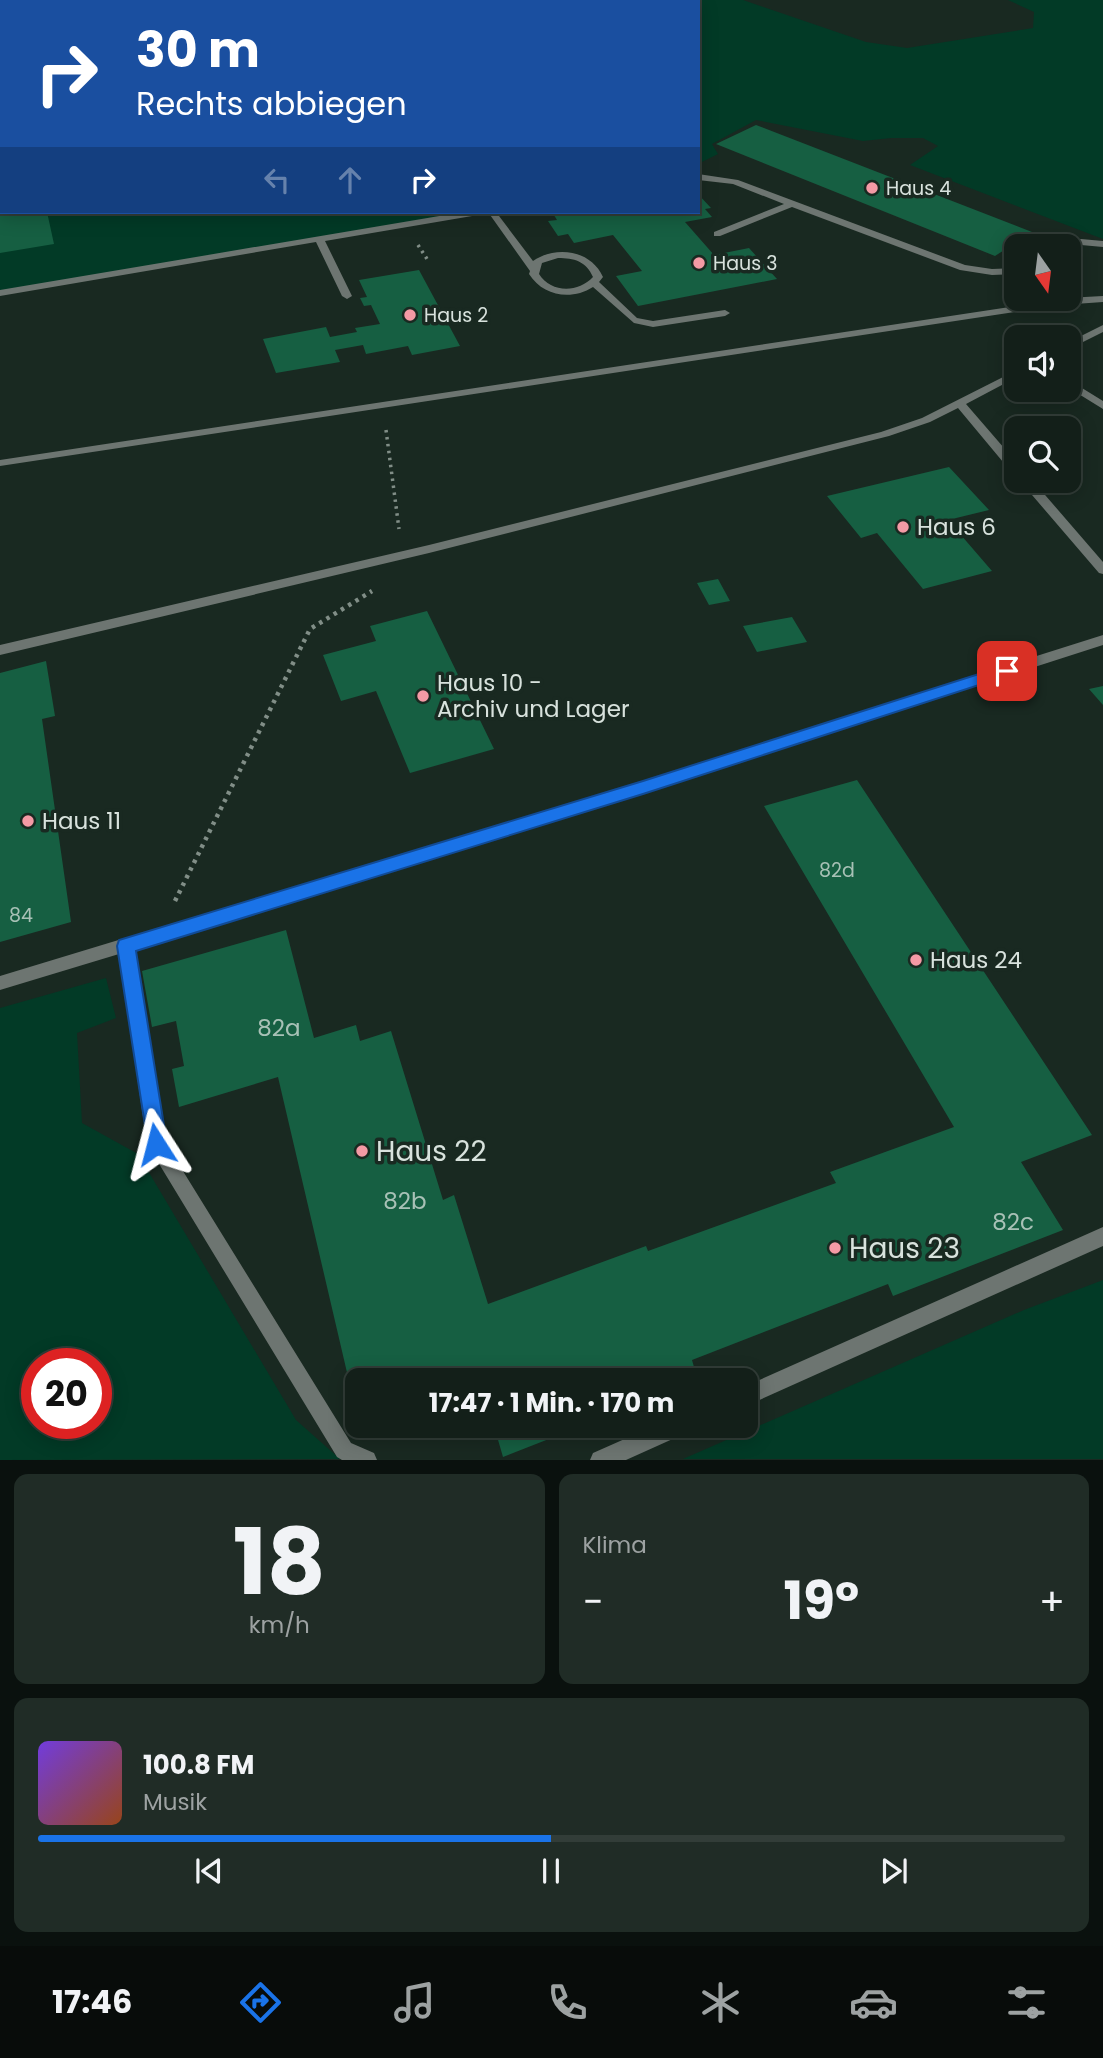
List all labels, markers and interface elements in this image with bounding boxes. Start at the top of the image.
text: 30 m [136,16,260,84]
icon: right [21,28,112,119]
text: Rechts abbiegen [136,81,407,126]
icon: left [258,161,296,199]
icon: ahead [331,161,369,199]
icon: right [404,161,442,199]
place label: Haus 4 [886,175,951,202]
marker: Haus 4 [864,180,880,196]
north arrow [1004,234,1082,312]
map controls [1004,234,1081,493]
place label: Haus 3 [713,250,777,277]
marker: Haus 3 [691,255,707,271]
place label: Haus 2 [424,302,488,329]
marker: Haus 2 [402,307,418,323]
button: sound [1004,325,1081,402]
button: search [1004,416,1081,493]
place label: Haus 6 [917,511,996,543]
marker: Haus 6 [895,519,911,535]
pin [977,641,1037,701]
icon: arrive [988,652,1026,690]
place label: Haus 10 - Archiv und Lager [437,667,629,725]
marker: Haus 10 - Archiv und Lager [415,688,431,704]
place label: Haus 11 [42,805,121,837]
marker: Haus 11 [20,813,36,829]
house number: 82d [819,857,855,884]
house number: 84 [9,902,33,929]
place label: Haus 24 [930,944,1022,976]
marker: Haus 24 [908,952,924,968]
house number: 82a [257,1012,301,1044]
position arrow [119,1107,193,1181]
place label: Haus 22 [376,1132,487,1171]
marker: Haus 22 [354,1143,370,1159]
house number: 82b [383,1185,427,1217]
house number: 82c [992,1206,1034,1238]
place label: Haus 23 [849,1229,960,1268]
marker: Haus 23 [827,1240,843,1256]
speed limit sign: 20 [21,1348,112,1439]
text: 17:47 · 1 Min. · 170 m [429,1385,674,1421]
text: 18 [233,1498,326,1626]
text: Klima [583,1529,647,1561]
text: 19° [783,1564,859,1637]
text: − [583,1575,603,1628]
text: + [1039,1575,1065,1628]
text: km/h [249,1609,310,1641]
text: 100.8 FM [143,1747,254,1783]
text: Musik [143,1786,207,1818]
icon: previous [190,1852,228,1890]
icon: pause [532,1852,570,1890]
icon: next [875,1852,913,1890]
icon: directions [236,1978,285,2027]
icon: music [390,1978,439,2027]
icon: phone [543,1978,592,2027]
icon: climate [696,1978,745,2027]
icon: car [849,1978,898,2027]
icon: filters [1002,1978,1051,2027]
text: 17:46 [52,1979,132,2024]

